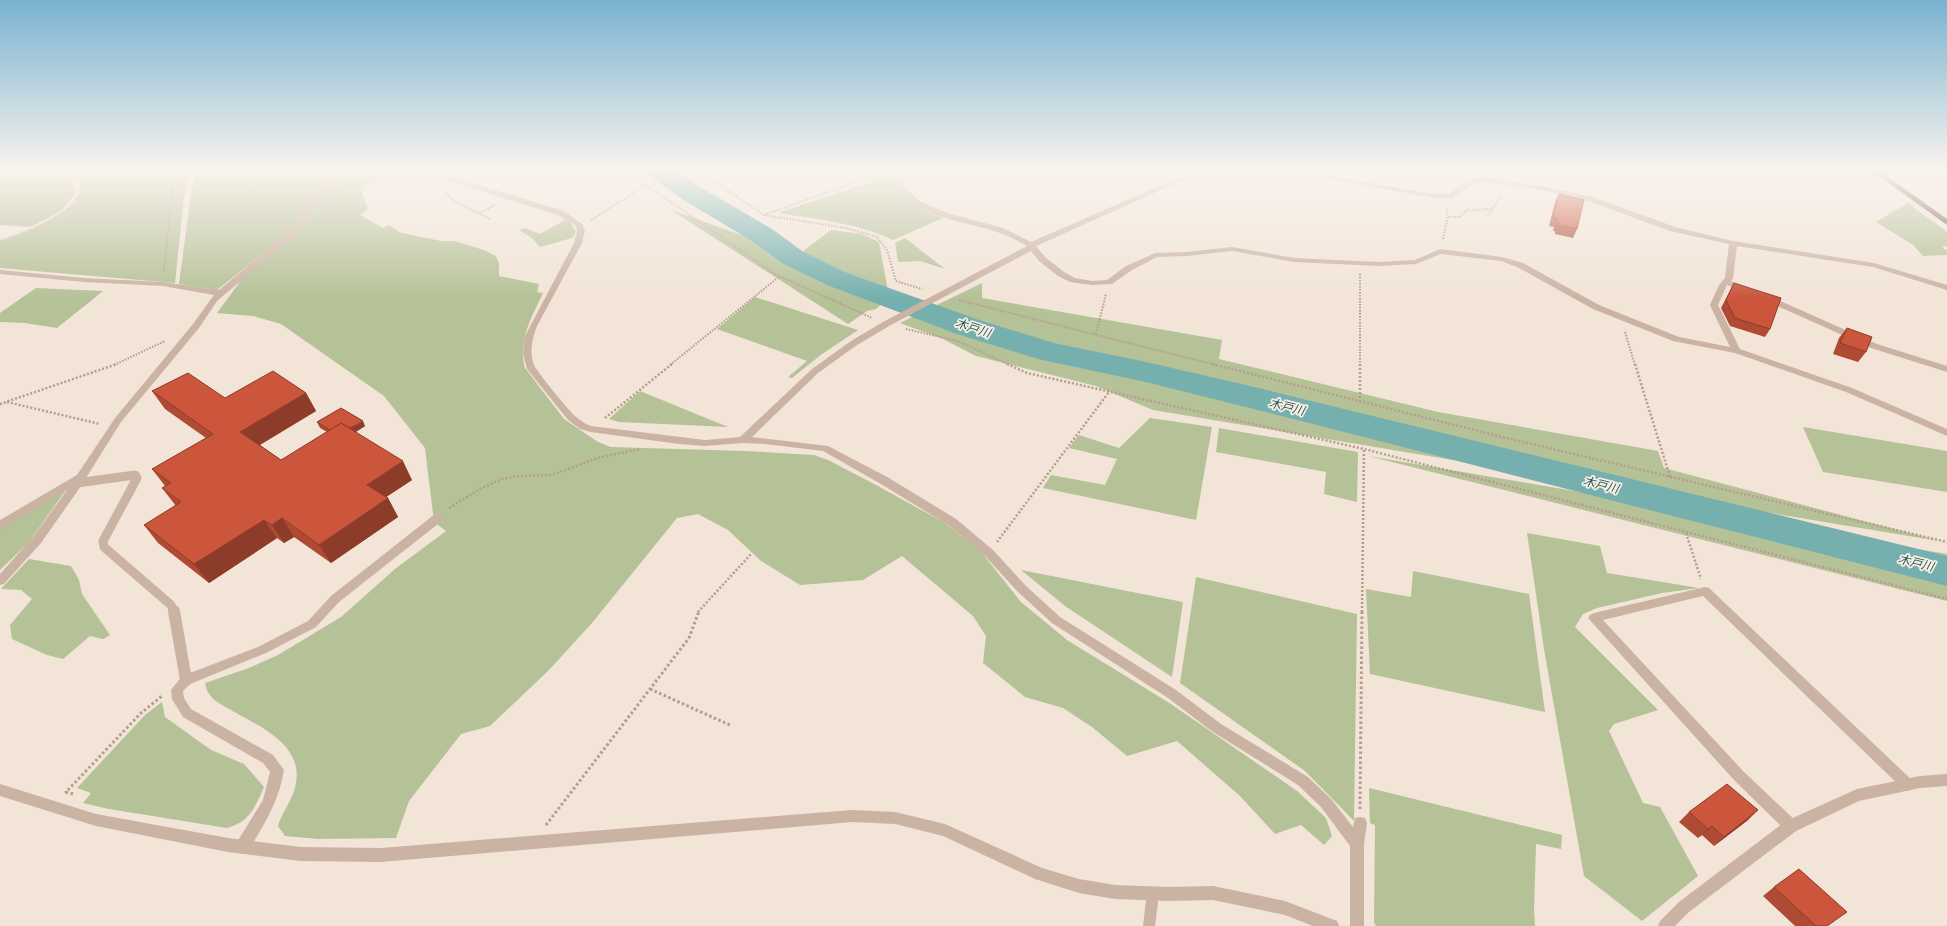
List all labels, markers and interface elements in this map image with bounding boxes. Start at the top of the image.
water label: 木戸川 [954,316,994,341]
water label: 木戸川 [1268,396,1308,419]
water label: 木戸川 [1582,474,1622,497]
water label: 木戸川 [1897,552,1937,575]

